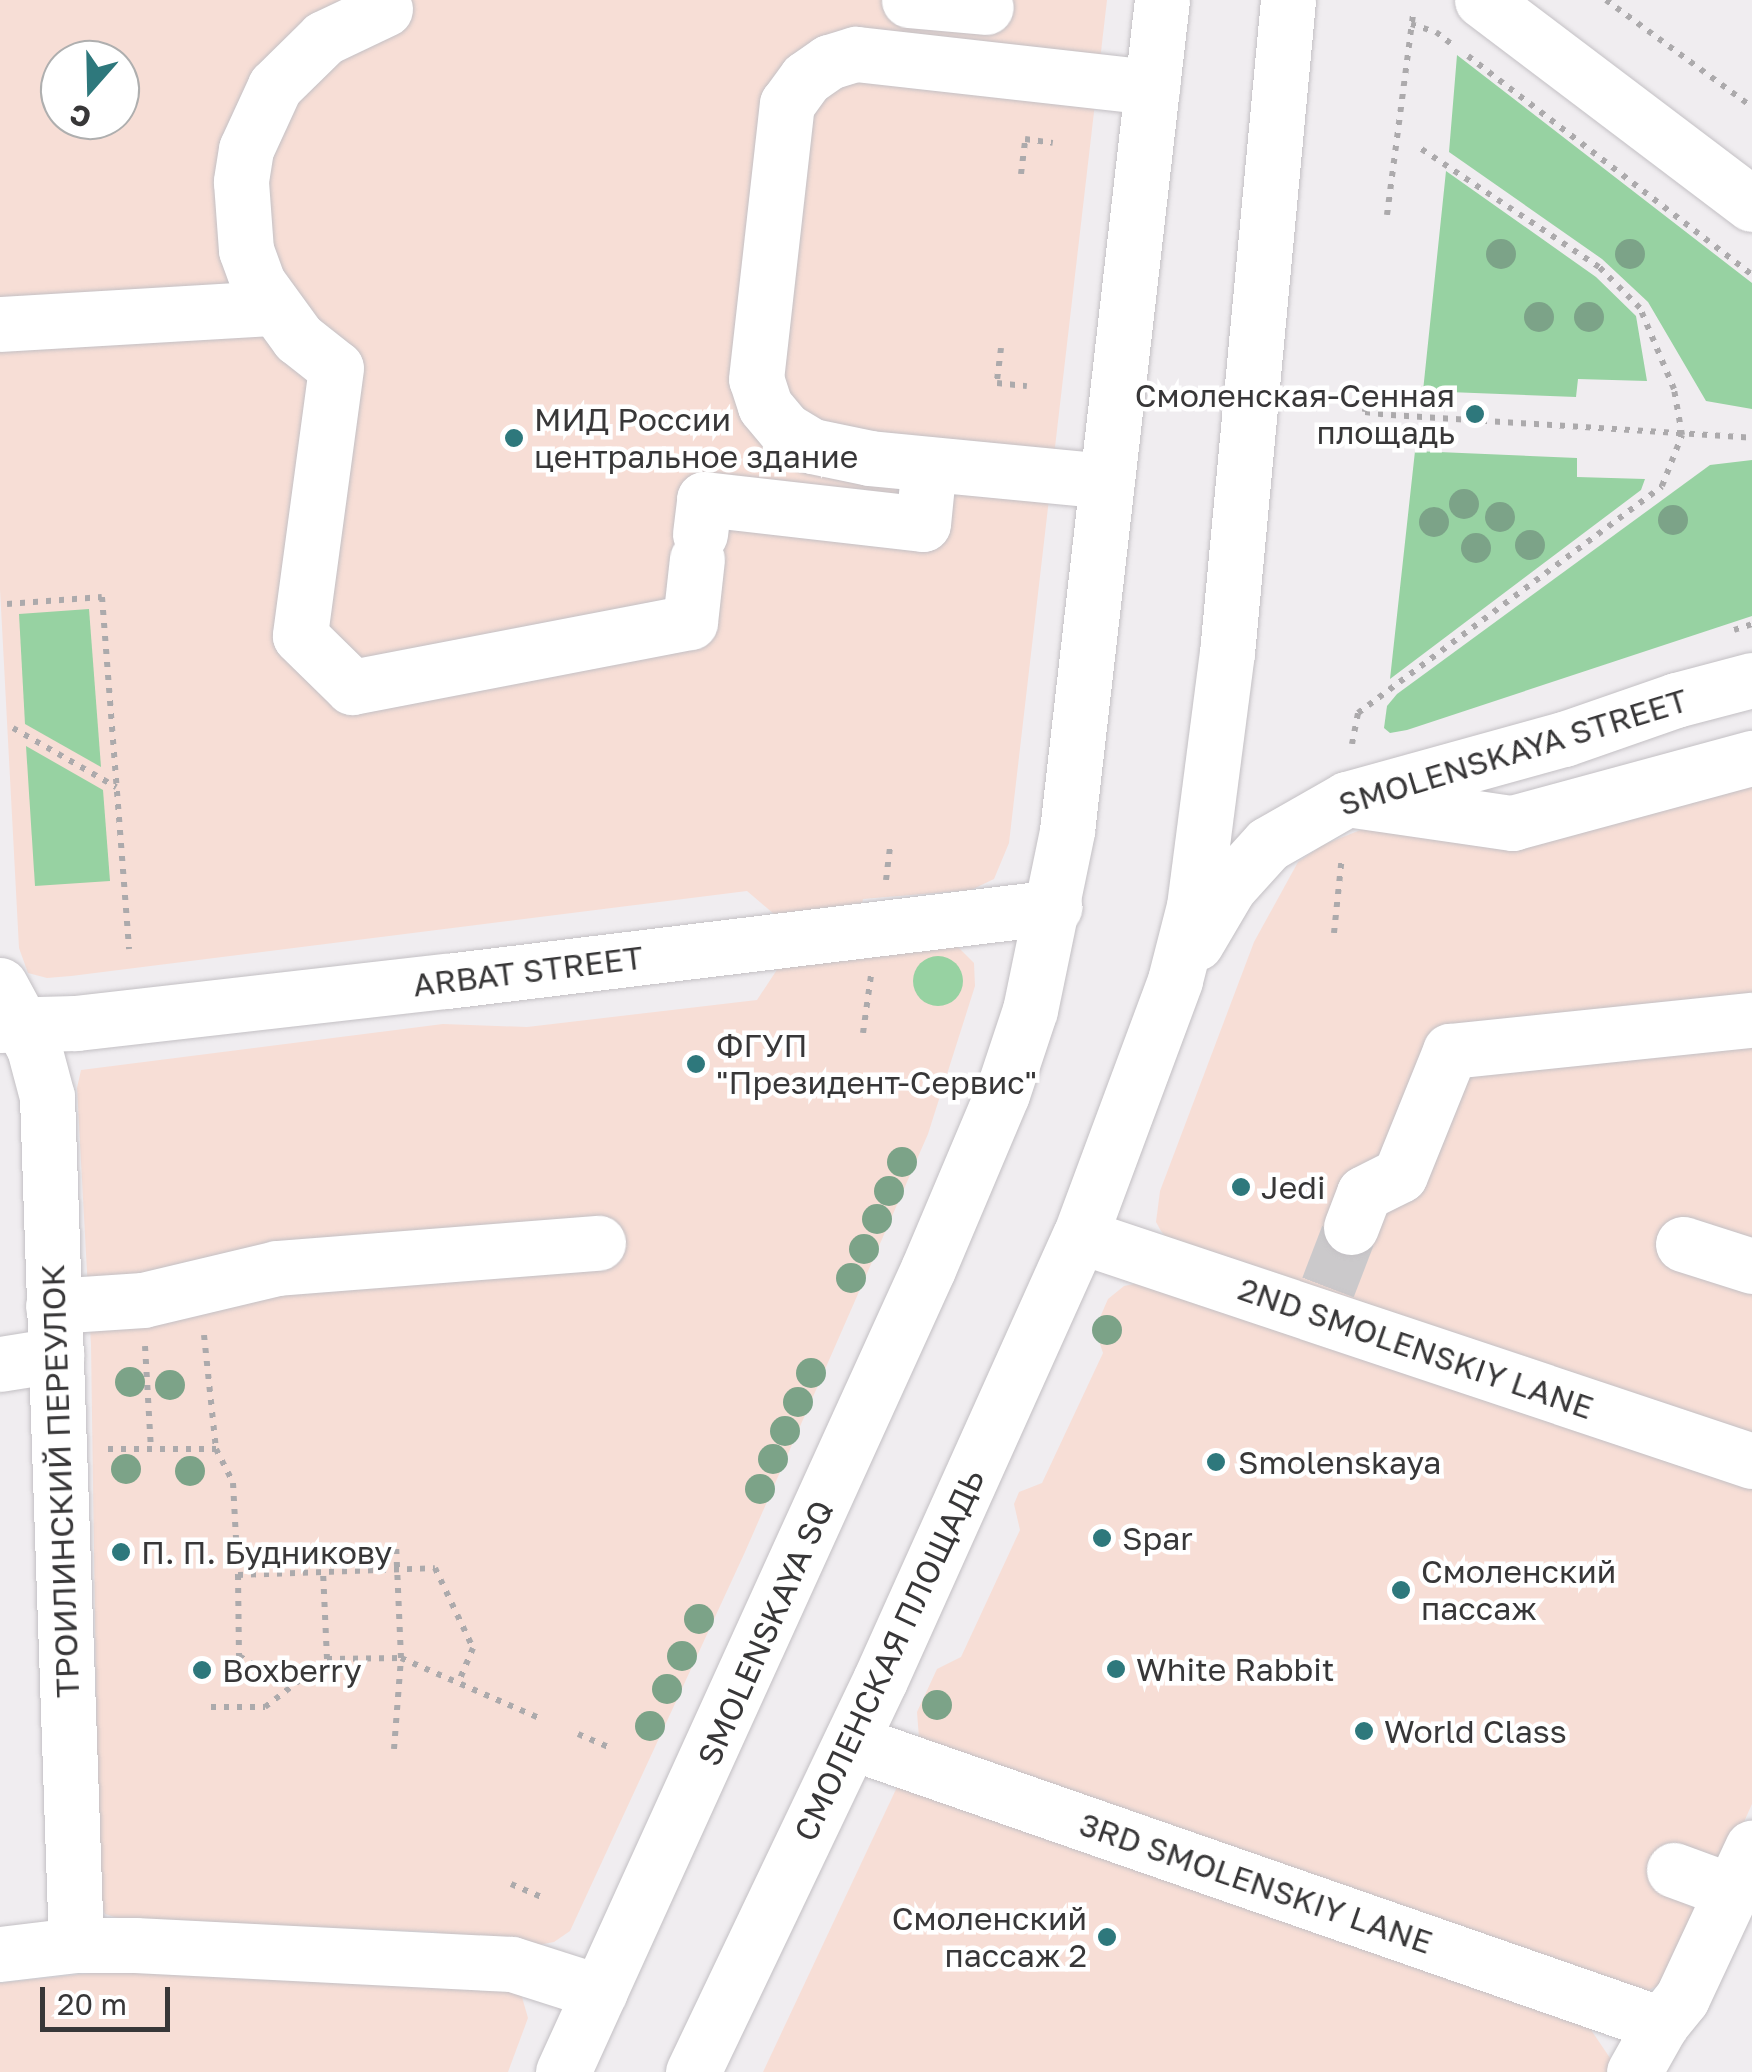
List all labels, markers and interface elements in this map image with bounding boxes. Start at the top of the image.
north arrow [40,40,140,140]
text: С [65,98,95,136]
place label: Смоленская-Сенная площадь [1135,377,1455,452]
place label: МИД России центральное здание [534,401,858,476]
marker: Смоленская-Сенная площадь [1464,403,1486,425]
marker: МИД России центральное здание [503,427,525,449]
street label: SMOLENSKAYA STREET [1334,681,1692,823]
street label: ARBAT STREET [411,938,645,1004]
place label: ФГУП "Президент-Сервис" [716,1027,1037,1102]
marker: ФГУП "Президент-Сервис" [685,1053,707,1075]
place label: Jedi [1261,1168,1326,1206]
marker: Jedi [1230,1176,1252,1198]
street label: ТРОИЛИНСКИЙ ПЕРЕУЛОК [33,1264,87,1698]
street label: 2ND SMOLENSKIY LANE [1234,1269,1598,1427]
place label: Smolenskaya [1238,1443,1441,1481]
marker: Smolenskaya [1203,1449,1229,1475]
street label: СМОЛЕНСКАЯ ПЛОЩАДЬ [786,1463,992,1847]
street label: SMOLENSKAYA SQ [689,1495,841,1771]
place label: Spar [1122,1519,1193,1557]
marker: Spar [1091,1527,1113,1549]
place label: П. П. Будникову [141,1533,392,1571]
marker: П. П. Будникову [110,1541,132,1563]
place label: Смоленский пассаж [1421,1553,1616,1628]
marker: Смоленский пассаж [1390,1579,1412,1601]
place label: White Rabbit [1136,1650,1335,1688]
place label: Boxberry [222,1651,362,1689]
marker: White Rabbit [1105,1658,1127,1680]
marker: Boxberry [191,1659,213,1681]
place label: World Class [1384,1712,1567,1750]
marker: World Class [1353,1720,1375,1742]
street label: 3RD SMOLENSKIY LANE [1075,1805,1437,1961]
place label: Смоленский пассаж 2 [892,1900,1087,1975]
marker: Смоленский пассаж 2 [1096,1926,1118,1948]
scale bar [45,1967,175,2029]
text: 20 m [57,1986,127,2022]

